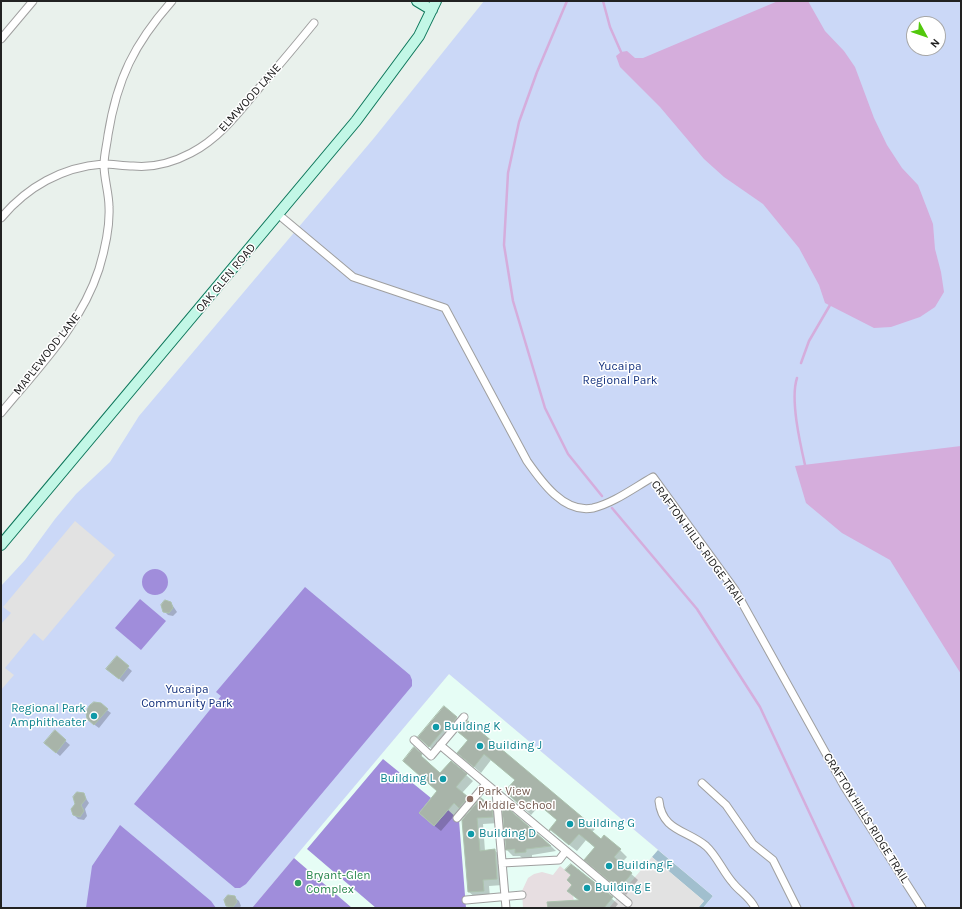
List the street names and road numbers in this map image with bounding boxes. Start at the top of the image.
street label: ELMWOOD LANE [216,61,284,135]
street label: OAK GLEN ROAD [193,240,259,316]
street label: MAPLEWOOD LANE [10,310,84,398]
street label: CRAFTON HILLS RIDGE TRAIL [648,478,748,608]
street label: CRAFTON HILLS RIDGE TRAIL [820,750,912,886]

